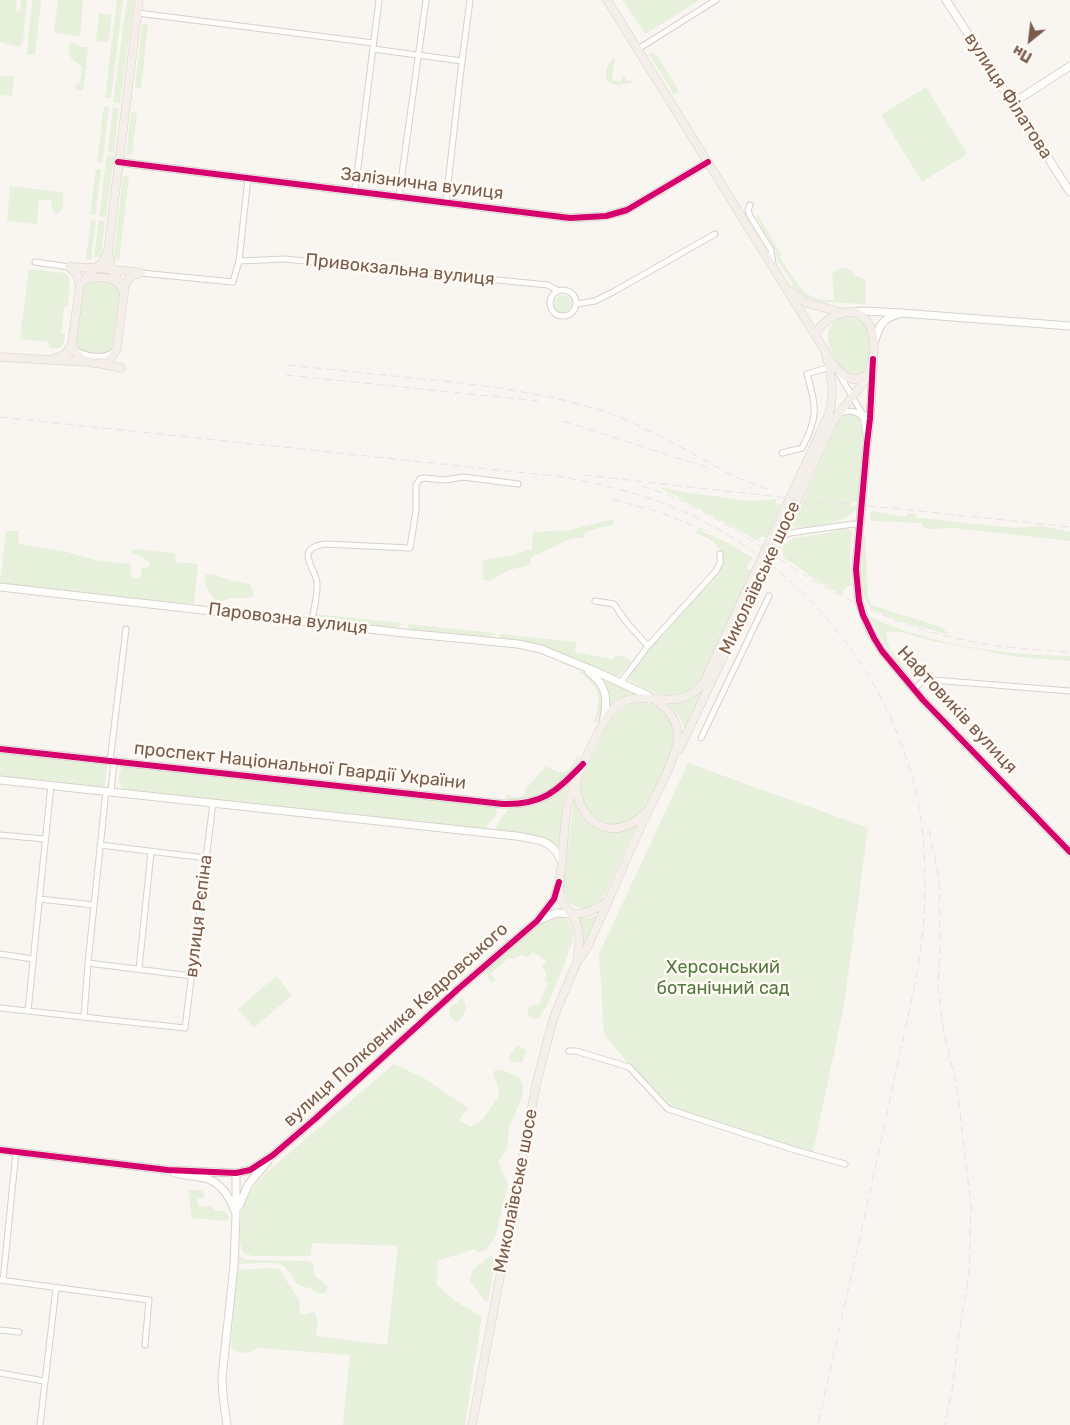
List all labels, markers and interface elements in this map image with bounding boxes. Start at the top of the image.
north arrow [1005,15,1055,65]
street label: вулиця Філатова [959,29,1057,163]
text: Пн [1010,41,1035,66]
street label: Залізнична вулиця [339,163,505,205]
street label: Привокзальна вулиця [304,249,496,291]
street label: Миколаївське шосе [715,498,805,658]
street label: Паровозна вулиця [207,598,369,640]
street label: Нафтовиків вулиця [892,642,1022,778]
street label: проспект Національної Гвардії України [133,738,467,794]
street label: вулиця Рєпіна [181,853,217,979]
street label: вулиця Полковника Кедровського [279,918,513,1132]
park label: Херсонський ботанічний сад [656,957,790,1000]
street label: Миколаївське шосе [490,1107,542,1275]

